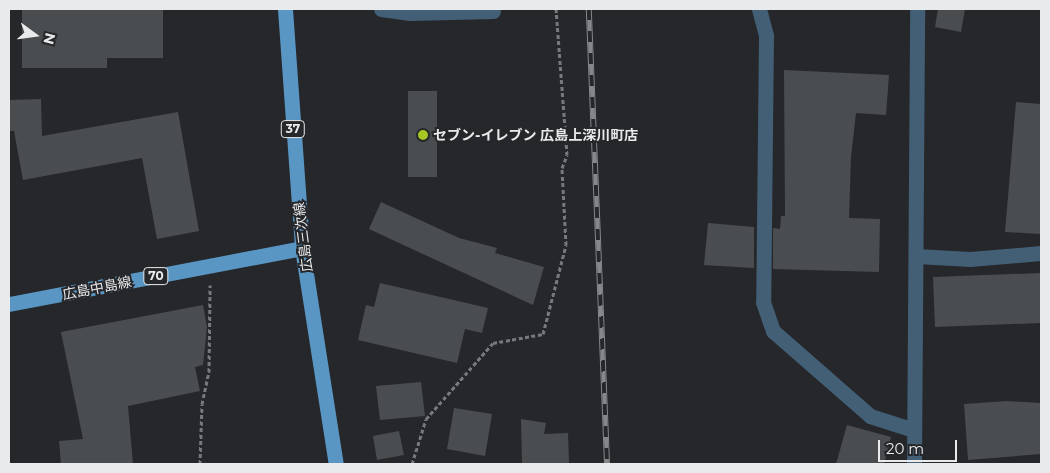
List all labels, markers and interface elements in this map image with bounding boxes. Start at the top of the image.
north arrow [10,10,60,60]
text: N [39,31,60,46]
road number: 37 [280,120,306,138]
place label: セブン-イレブン 広島上深川町店 [433,127,638,143]
marker: セブン-イレブン 広島上深川町店 [417,129,429,141]
street label: 広島三次線 [290,201,316,273]
road number: 70 [142,266,170,286]
street label: 広島中島線 [61,273,133,303]
scale bar [880,430,959,462]
text: 20 m [886,439,924,458]

